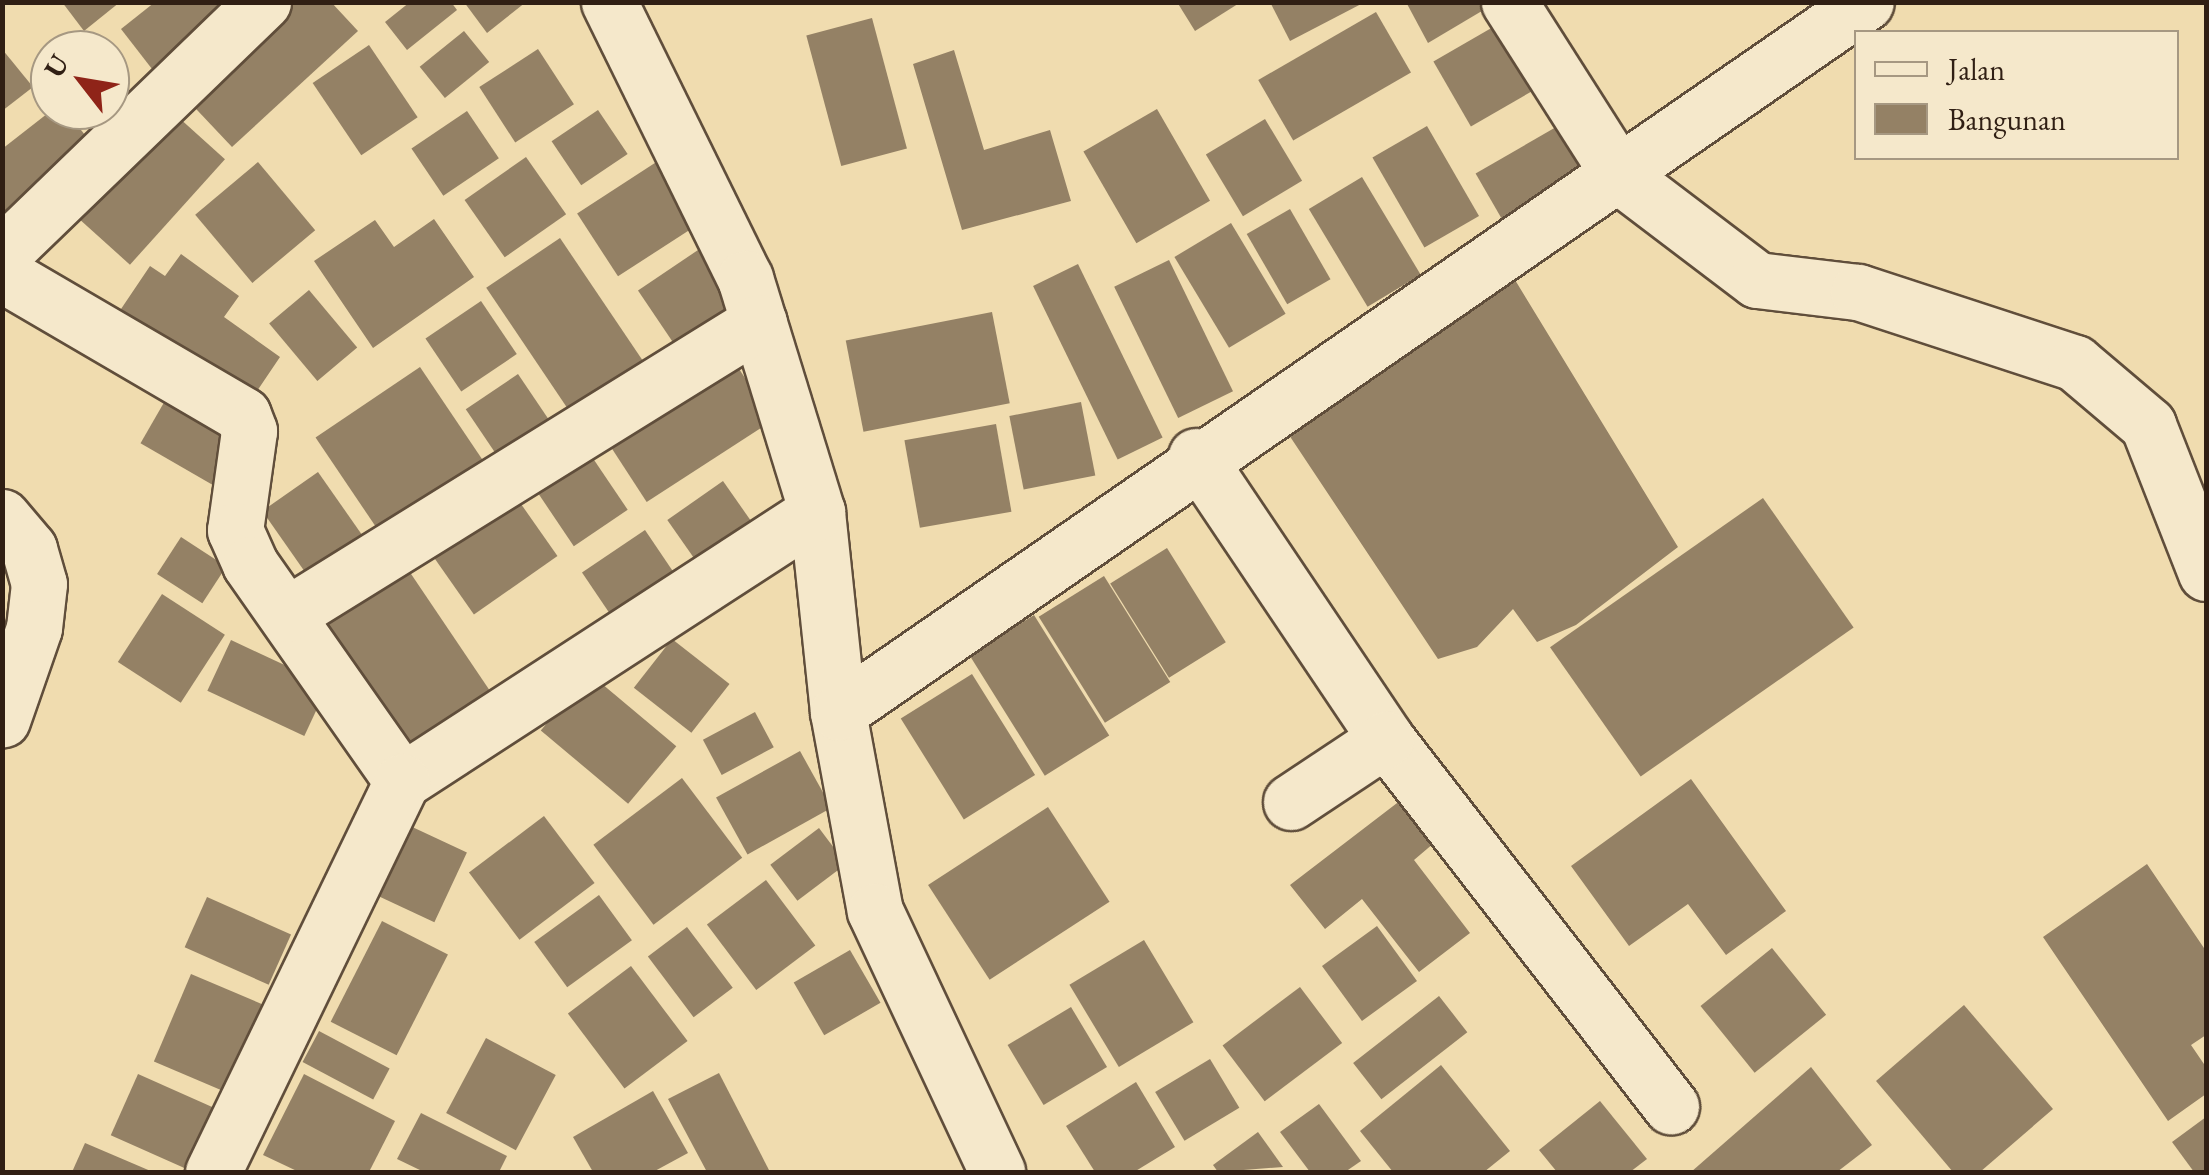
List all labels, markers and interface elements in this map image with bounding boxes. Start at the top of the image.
north arrow [30,30,130,130]
legend [1854,30,2179,160]
text: U [35,47,77,84]
text: Jalan [1948,50,2005,89]
text: Bangunan [1948,100,2066,139]

